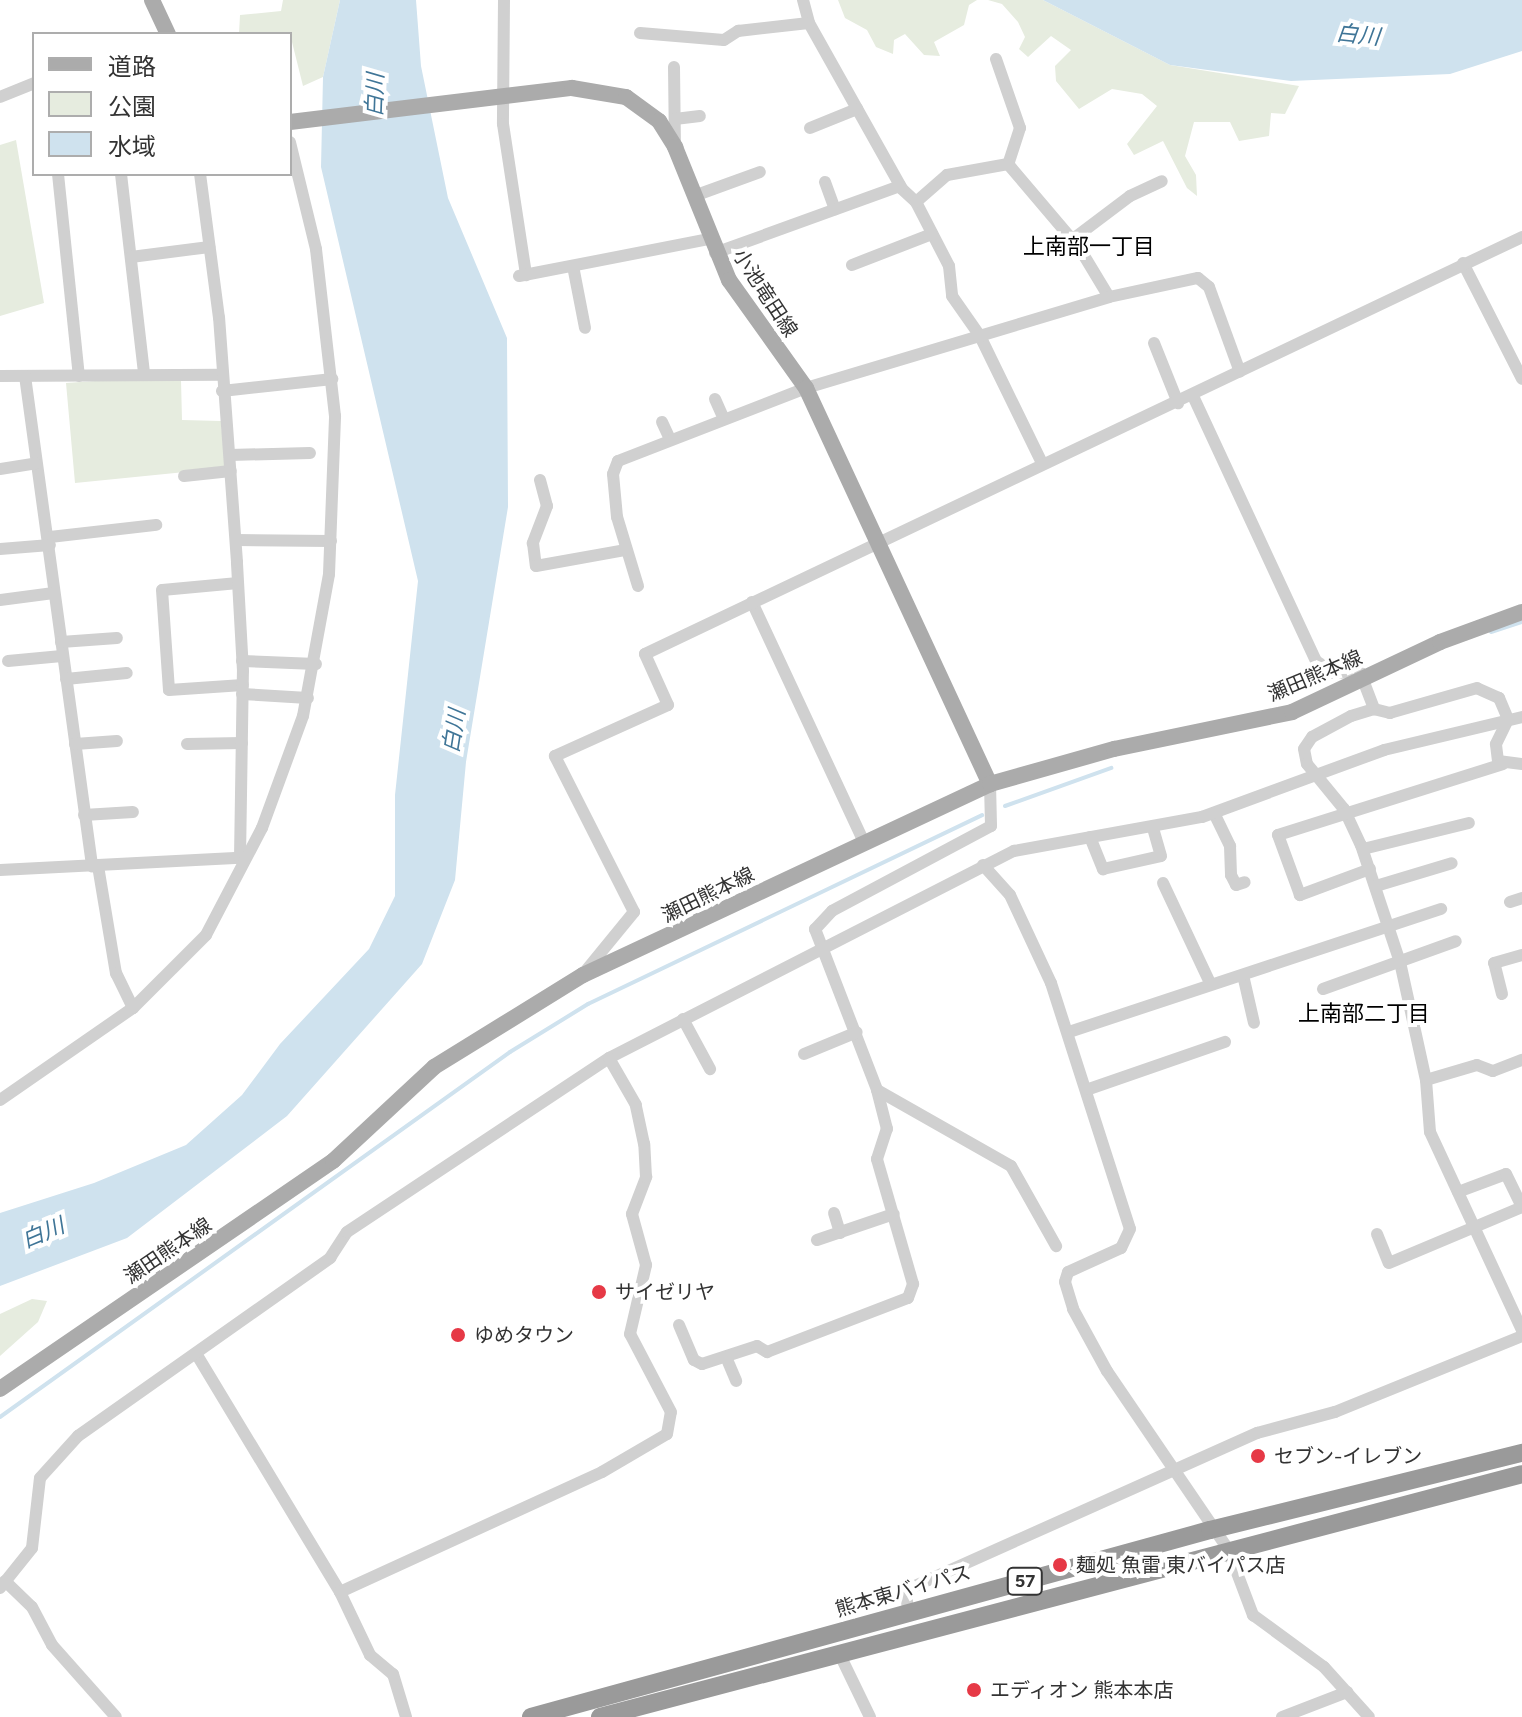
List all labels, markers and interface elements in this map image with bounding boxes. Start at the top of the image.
water label: 白川 [1335,20,1381,50]
legend [32,32,292,176]
text: 道路 [108,52,156,81]
water label: 白川 [361,73,389,117]
text: 公園 [108,92,156,121]
text: 水域 [108,132,156,161]
district label: 上南部一丁目 [1023,234,1155,260]
street label: 小池竜田線 [728,245,802,341]
street label: 瀬田熊本線 [1264,645,1366,707]
water label: 白川 [438,707,470,755]
street label: 瀬田熊本線 [658,862,758,928]
district label: 上南部二丁目 [1298,1001,1430,1027]
water label: 白川 [18,1212,68,1254]
street label: 瀬田熊本線 [120,1213,216,1289]
place label: サイゼリヤ [615,1280,715,1304]
marker: サイゼリヤ [590,1283,608,1301]
place label: ゆめタウン [474,1323,574,1347]
marker: ゆめタウン [449,1326,467,1344]
place label: セブン-イレブン [1274,1444,1422,1468]
marker: セブン-イレブン [1249,1447,1267,1465]
place label: 麺処 魚雷 東バイパス店 [1076,1553,1286,1577]
marker: 麺処 魚雷 東バイパス店 [1051,1556,1069,1574]
street label: 熊本東バイパス [832,1560,974,1622]
road number: 57 [1005,1567,1045,1595]
place label: エディオン 熊本本店 [990,1678,1175,1702]
marker: エディオン 熊本本店 [965,1681,983,1699]

